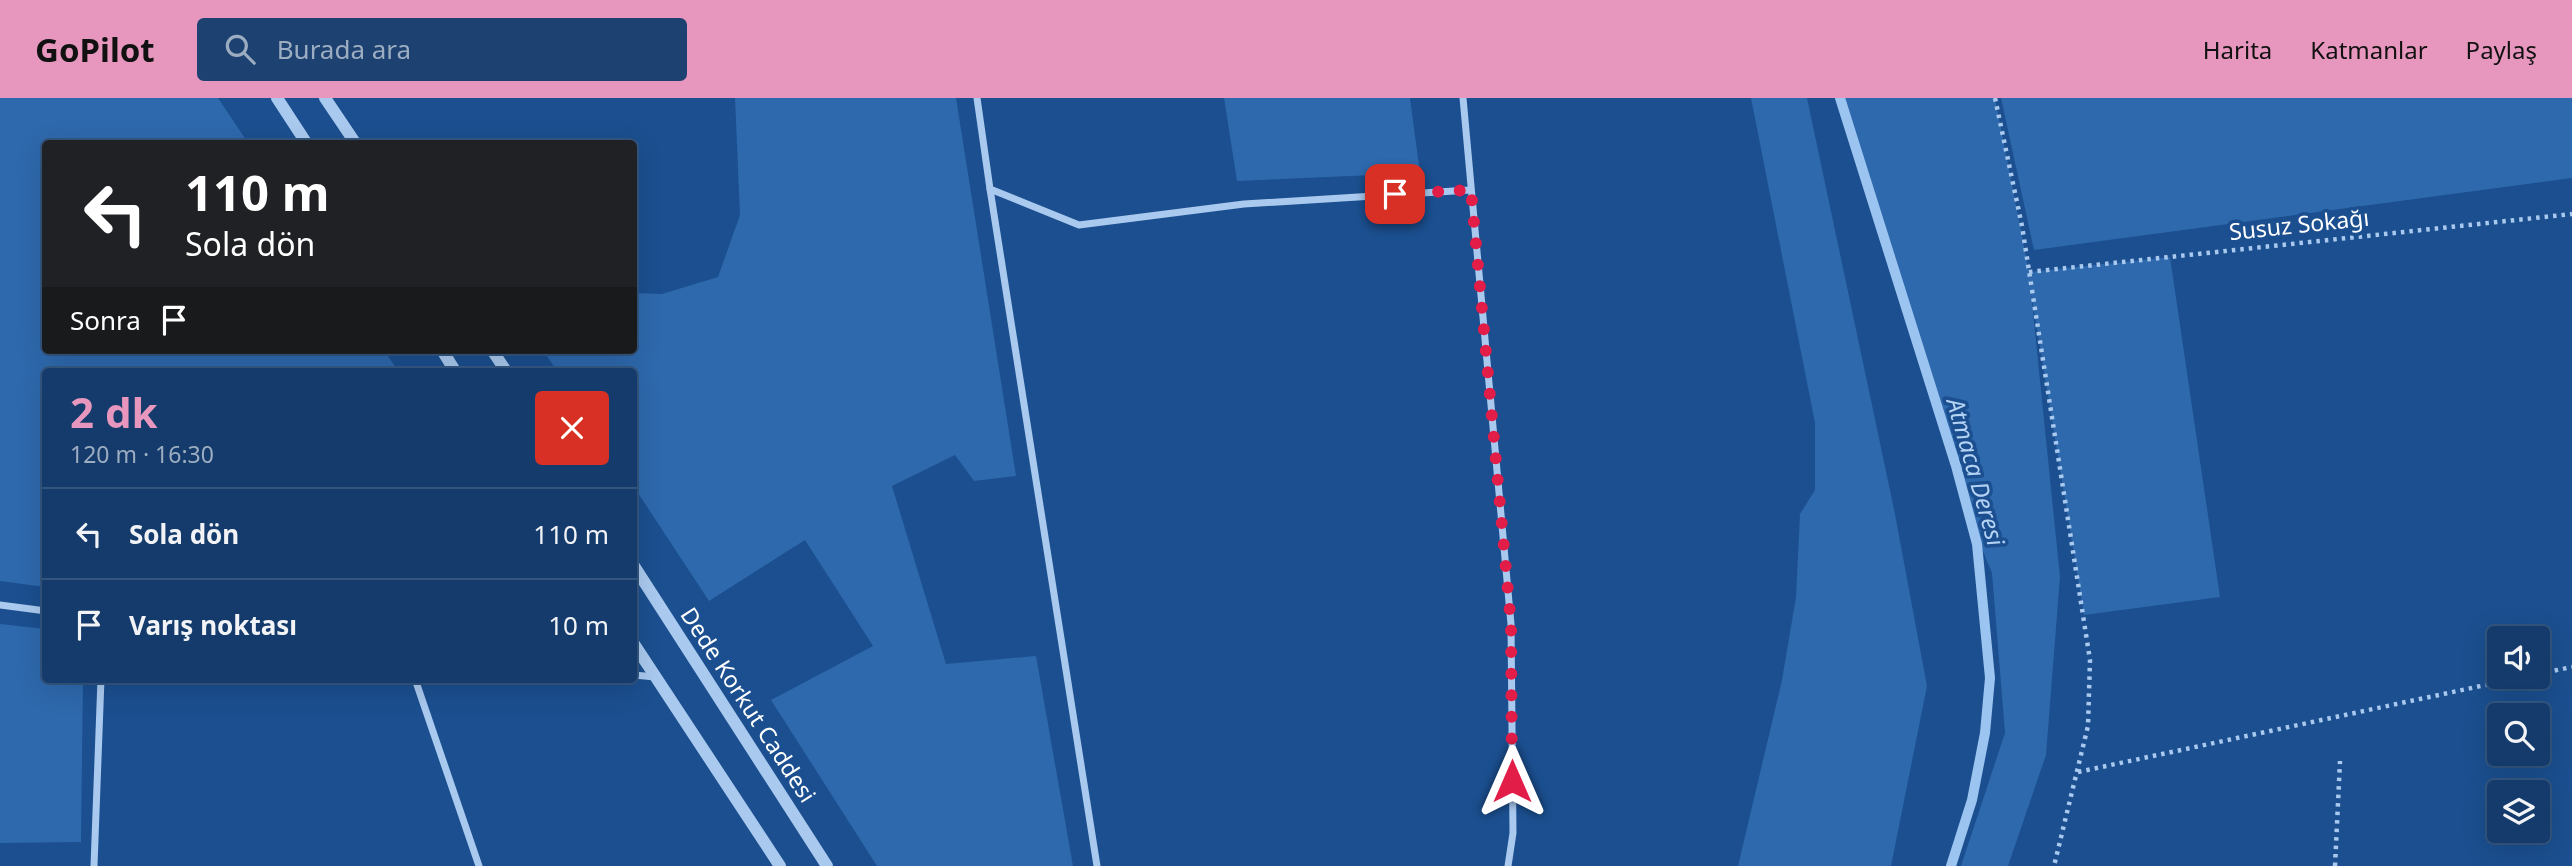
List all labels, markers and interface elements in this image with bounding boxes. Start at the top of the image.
search box [197,18,687,81]
text: GoPilot [35,27,155,72]
icon: search [221,30,259,68]
text: Burada ara [277,31,411,67]
text: Harita [2203,33,2272,66]
text: Katmanlar [2310,33,2428,66]
text: Paylaş [2466,33,2537,66]
text: 110 m [185,159,330,225]
pin [1365,164,1425,224]
icon: left [70,168,161,259]
icon: arrive [1376,175,1414,213]
street label: Susuz Sokağı [2227,201,2371,247]
text: Sola dön [185,222,315,265]
icon: arrive [155,301,193,339]
text: Sonra [70,302,141,338]
text: 2 dk [70,383,158,440]
button: close [535,391,609,465]
water label: Atmaca Deresi [1939,392,2014,550]
text: 120 m · 16:30 [70,438,214,470]
icon: left [70,515,108,553]
text: Sola dön [129,516,239,552]
text: 110 m [533,516,609,552]
street label: Dede Korkut Caddesi [674,601,824,808]
icon: arrive [70,606,108,644]
text: Varış noktası [129,607,297,643]
text: 10 m [548,607,609,643]
map controls [2487,626,2550,843]
button: sound [2487,626,2550,689]
button: search [2487,703,2550,766]
position arrow [1475,744,1549,818]
button: layers [2487,780,2550,843]

